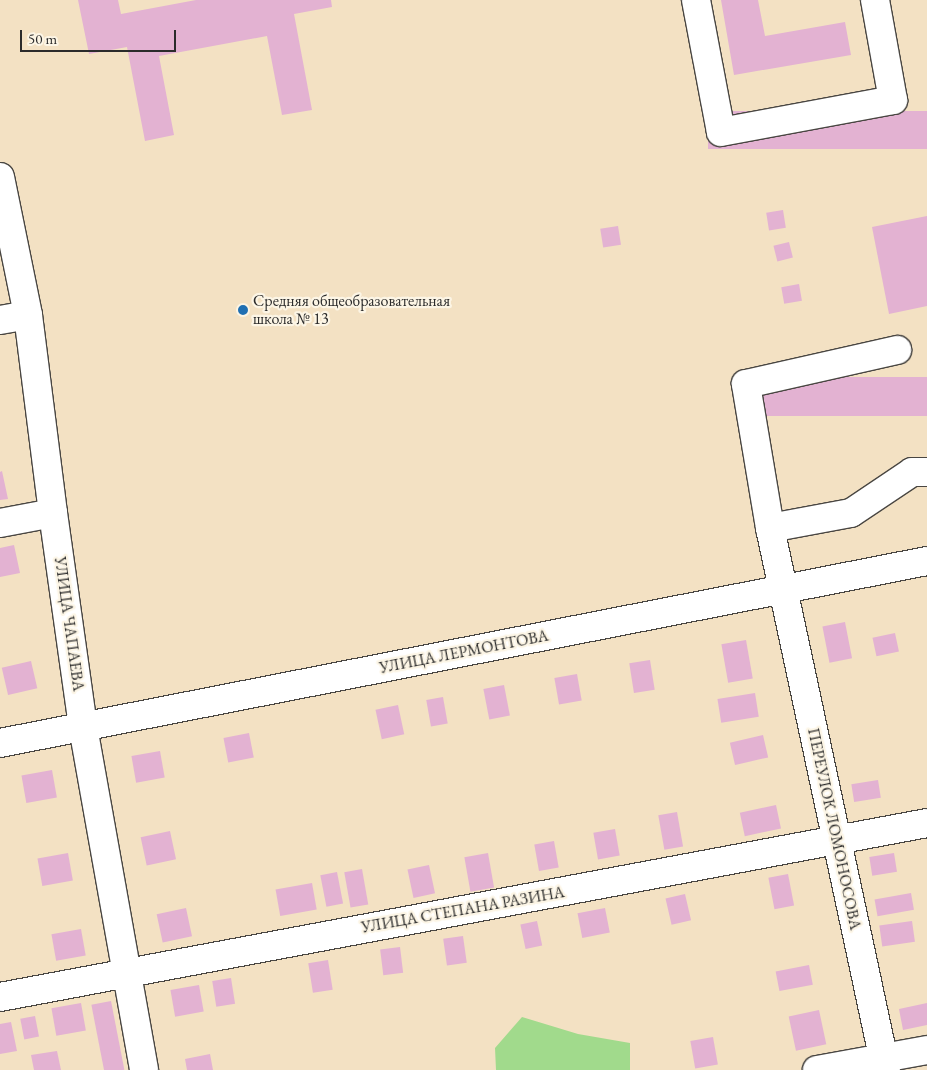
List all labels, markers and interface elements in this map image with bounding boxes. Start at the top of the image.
scale bar [22,20,179,52]
text: 50 m [28,29,57,48]
place label: Средняя общеобразовательная школа № 13 [253,291,450,329]
marker: Средняя общеобразовательная школа № 13 [237,304,249,316]
street label: УЛИЦА ЧАПАЕВА [50,555,88,693]
street label: УЛИЦА ЛЕРМОНТОВА [378,626,550,678]
street label: ПЕРЕУЛОК ЛОМОНОСОВА [803,726,865,932]
street label: УЛИЦА СТЕПАНА РАЗИНА [360,883,566,937]

